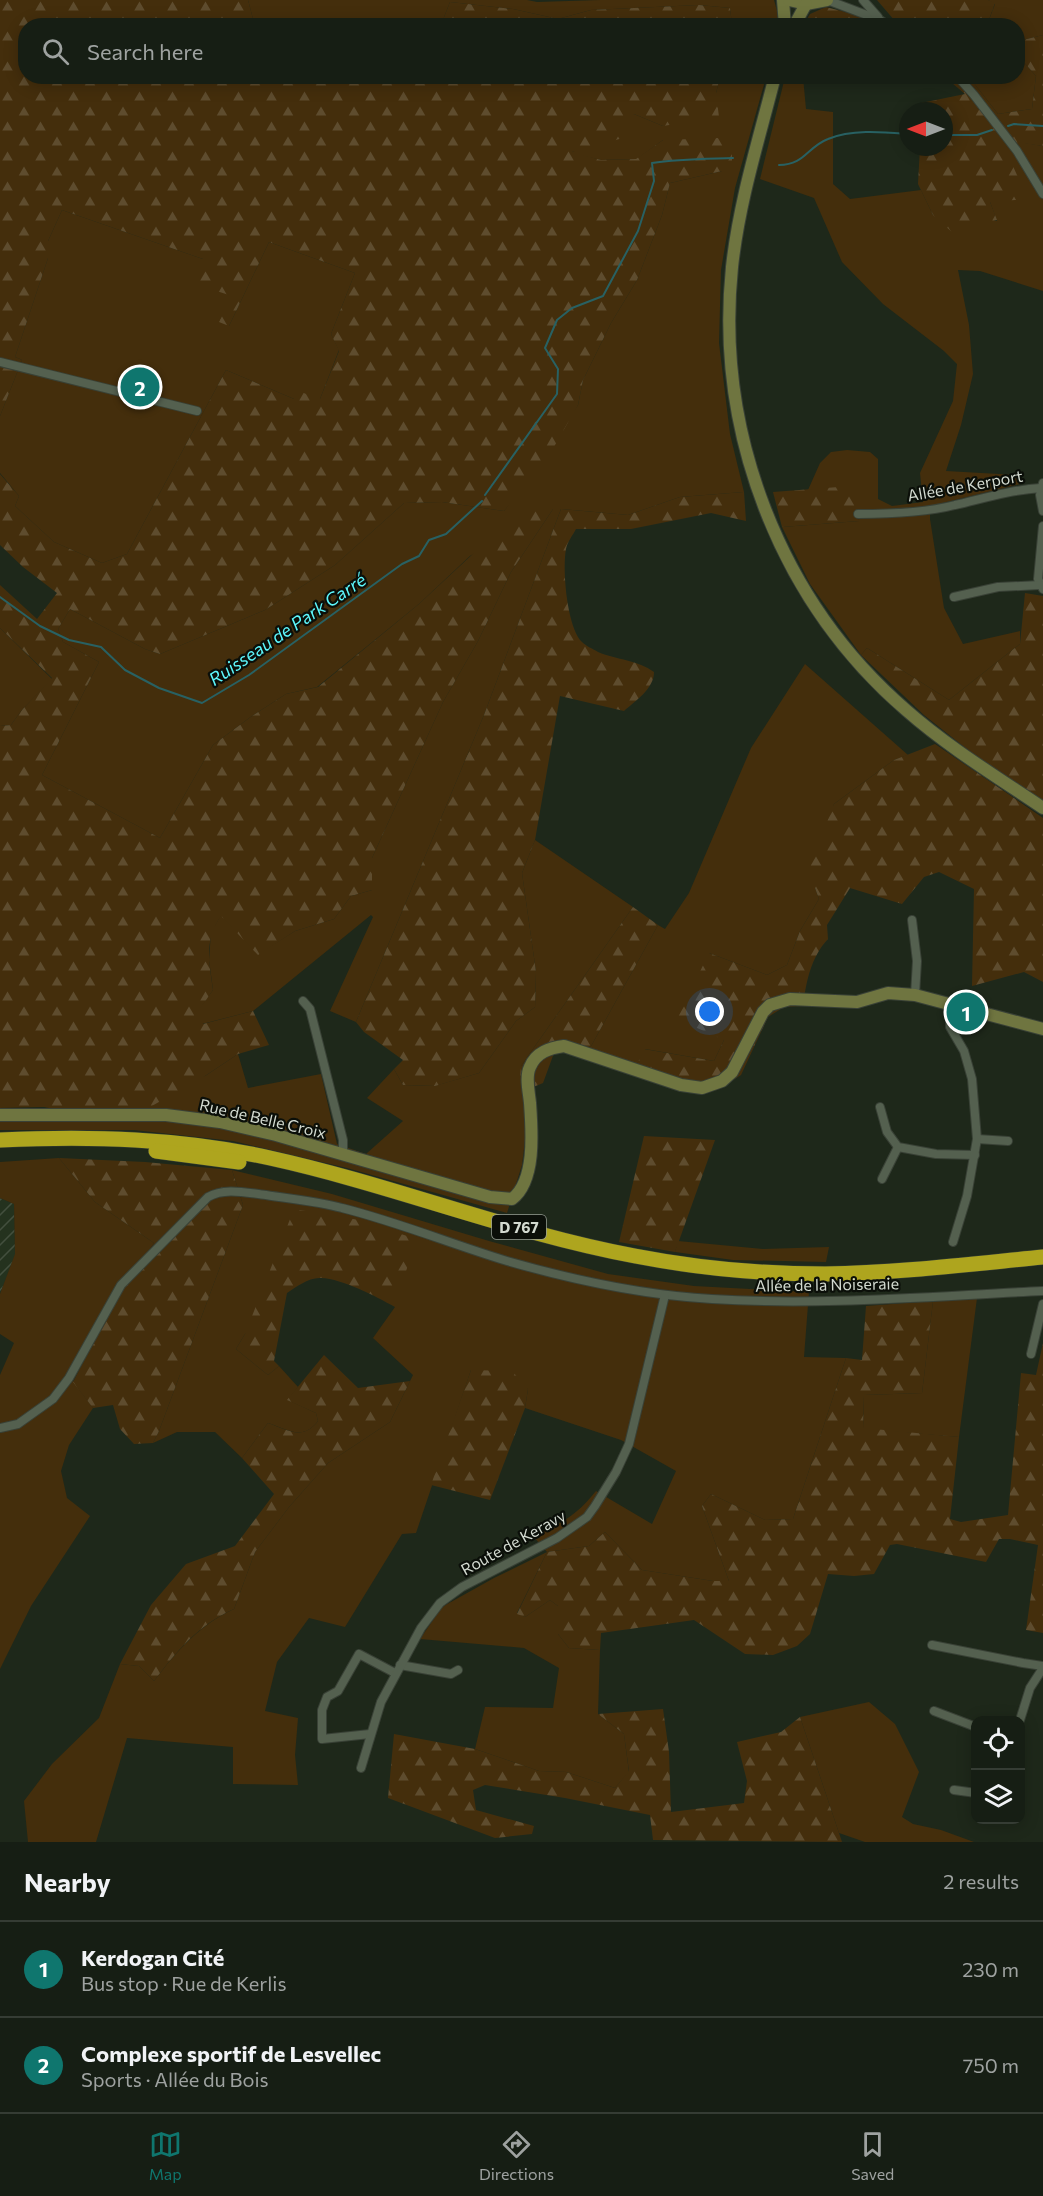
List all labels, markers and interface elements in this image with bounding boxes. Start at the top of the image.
search box [18,18,1025,84]
icon: search [39,35,72,68]
text: Search here [87,38,203,65]
north arrow [899,102,953,156]
pin: 2 [120,364,160,410]
street label: Allée de Kerport [906,465,1025,505]
water label: Ruisseau de Park Carré [204,568,370,690]
pin: 1 [946,990,986,1034]
your location [695,997,724,1026]
street label: Rue de Belle Croix [198,1094,329,1142]
road number: D 767 [492,1215,546,1239]
street label: Allée de la Noiseraie [755,1273,899,1295]
street label: Route de Keravy [457,1505,569,1579]
map controls [971,1716,1025,1824]
button: locate [971,1716,1025,1770]
button: layers [971,1770,1025,1824]
text: Nearby [24,1866,111,1897]
text: 2 results [943,1869,1019,1893]
text: Kerdogan Cité [81,1944,224,1971]
text: 1 [39,1957,48,1981]
text: 230 m [962,1957,1019,1981]
text: Bus stop · Rue de Kerlis [81,1971,287,1995]
text: Complexe sportif de Lesvellec [81,2040,381,2067]
text: 2 [38,2053,49,2077]
text: 750 m [963,2053,1019,2077]
text: Sports · Allée du Bois [81,2067,269,2091]
tab: Map [149,2128,182,2183]
tab: Directions [479,2128,554,2183]
tab: Saved [851,2128,894,2183]

